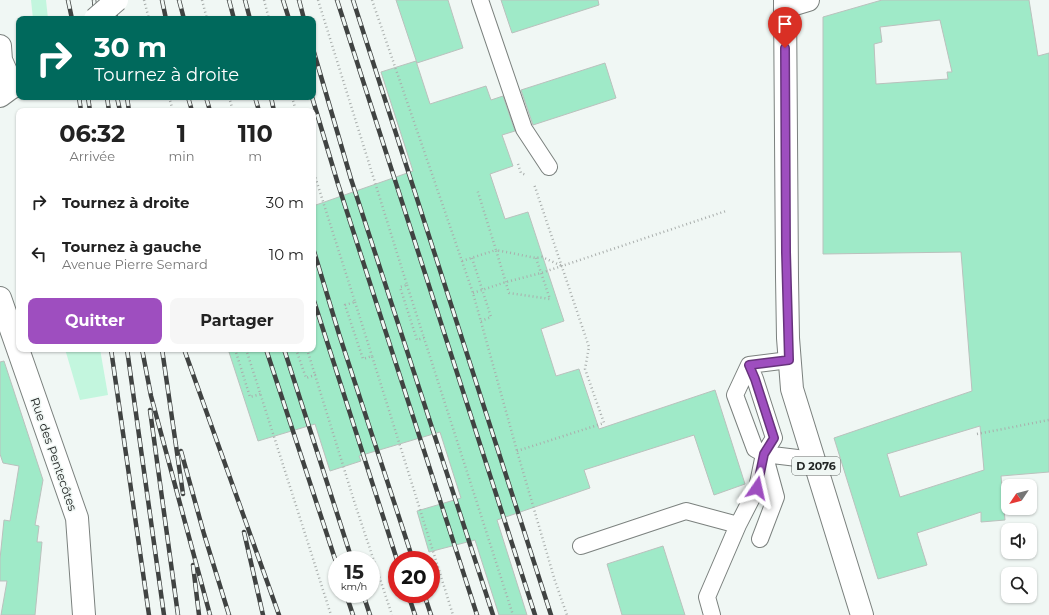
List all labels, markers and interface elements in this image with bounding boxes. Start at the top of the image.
pin [768,7.0,802,48]
icon: arrive [774,13,796,35]
text: 30 m [94,30,167,64]
icon: right [28,32,80,84]
text: Tournez à droite [94,64,239,86]
text: 06:32 [59,119,125,148]
text: 1 [177,119,186,148]
text: 110 [238,119,273,148]
text: Arrivée [69,148,115,164]
text: min [168,148,195,164]
text: m [248,148,262,164]
icon: right [28,191,50,213]
text: Tournez à droite [62,193,190,212]
text: 30 m [266,193,304,212]
text: Tournez à gauche [62,237,201,256]
icon: left [28,243,50,265]
text: 10 m [269,245,304,264]
text: Avenue Pierre Semard [62,256,208,272]
button: Quitter [28,298,162,344]
button: Partager [170,298,304,344]
street label: Rue des Pentecôtes [28,395,81,513]
road number: D 2076 [792,457,840,475]
position arrow [736,467,778,509]
north arrow [1001,479,1037,515]
map controls [1001,479,1037,603]
button: sound [1001,523,1037,559]
speed limit sign: 20 [388,551,440,603]
text: 15 [344,560,364,584]
button: search [1001,567,1037,603]
text: km/h [341,580,367,593]

